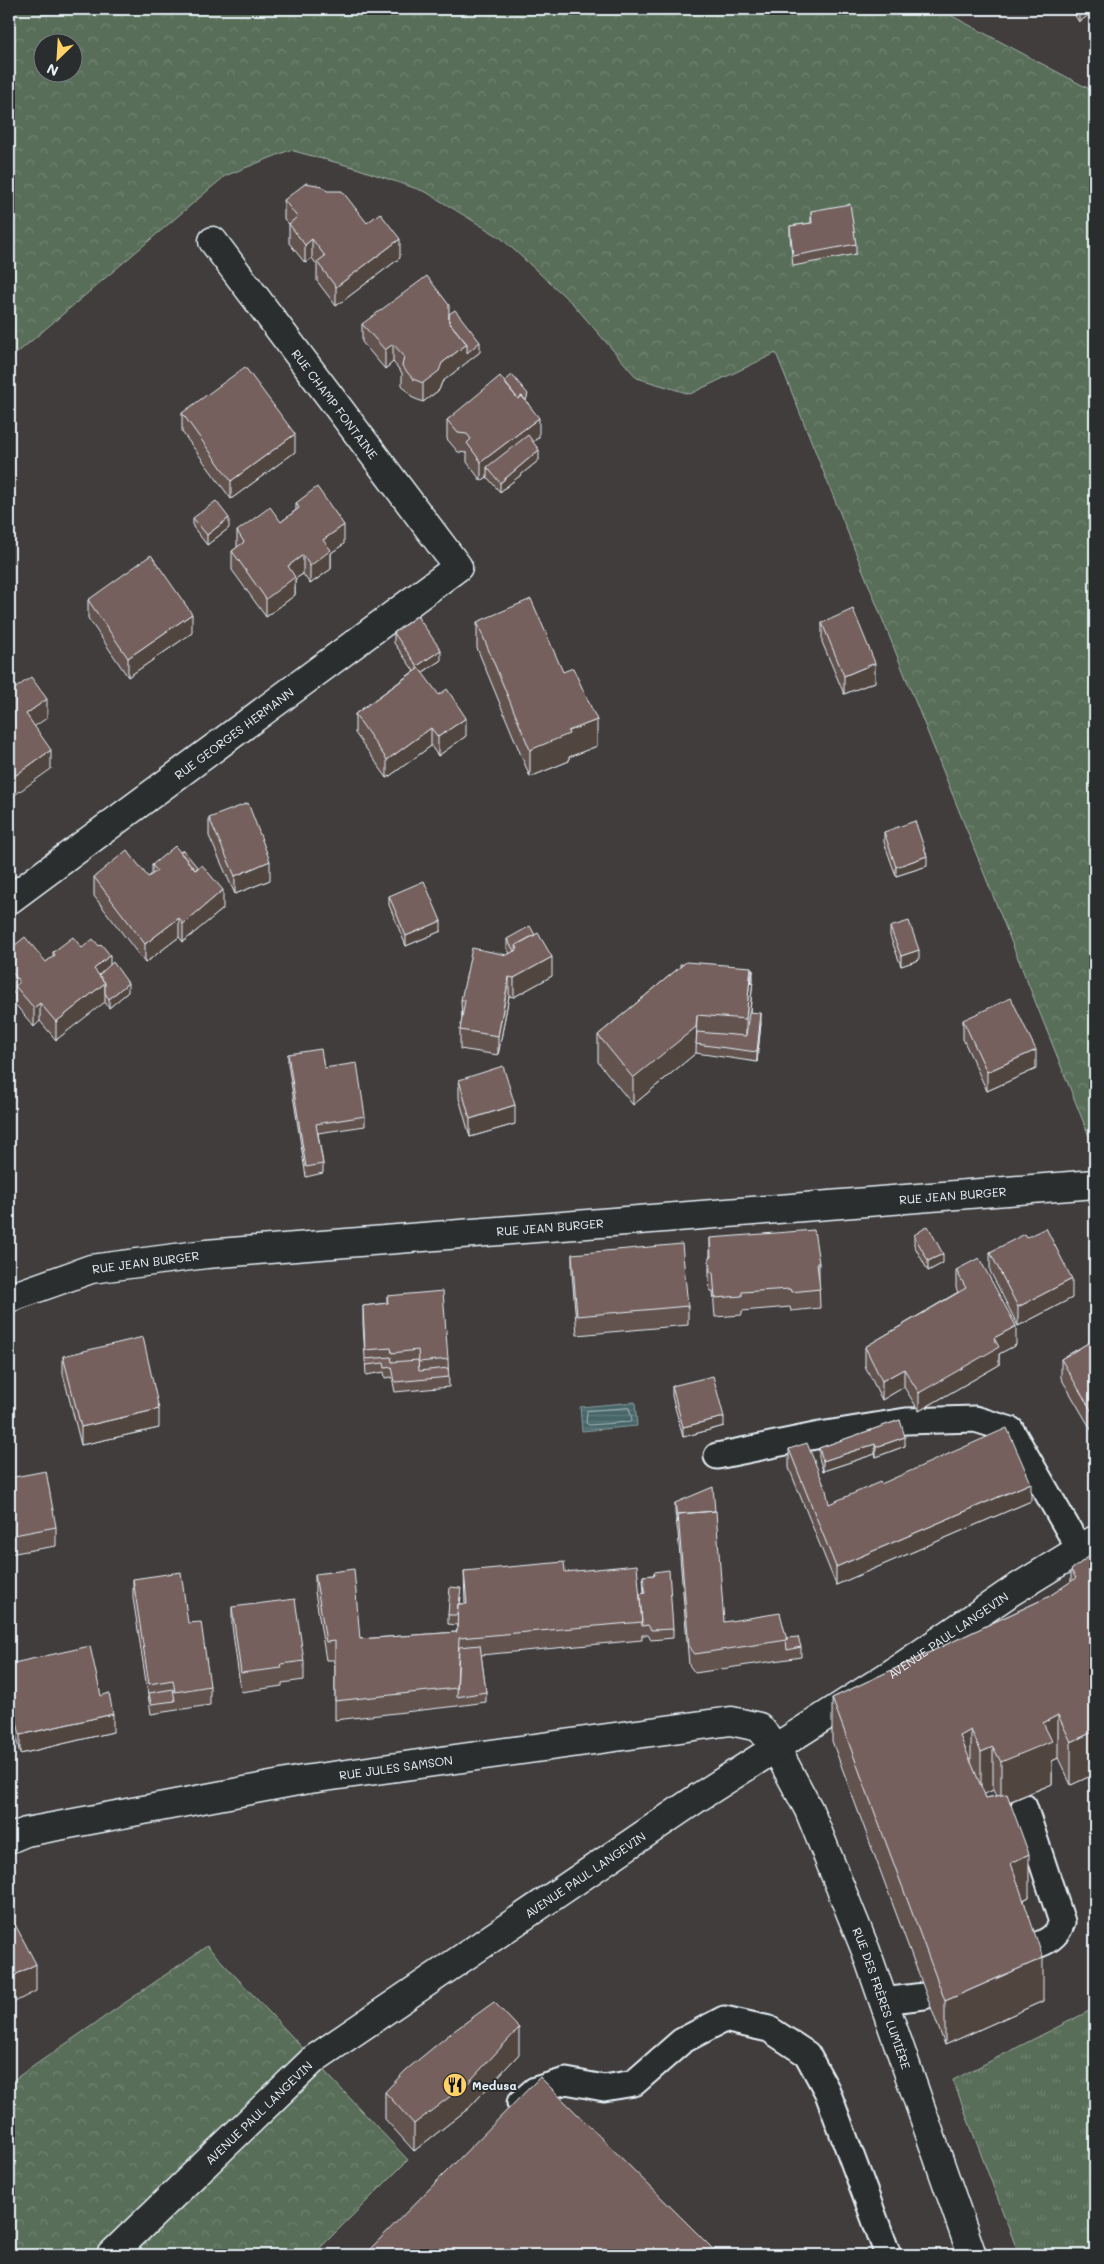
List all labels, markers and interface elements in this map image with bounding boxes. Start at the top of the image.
north arrow [32,32,82,82]
text: N [43,59,61,81]
street label: RUE CHAMP FONTAINE [288,346,382,462]
street label: RUE GEORGES HERMANN [171,684,297,783]
street label: RUE JEAN BURGER [898,1183,1007,1207]
street label: RUE JEAN BURGER [496,1215,604,1239]
street label: RUE JEAN BURGER [91,1247,200,1277]
street label: AVENUE PAUL LANGEVIN [885,1588,1011,1682]
street label: RUE JULES SAMSON [338,1751,454,1783]
street label: AVENUE PAUL LANGEVIN [522,1828,649,1921]
street label: RUE DES FRÈRES LUMIÈRE [849,1925,915,2071]
street label: AVENUE PAUL LANGEVIN [202,2057,315,2168]
restaurant icon: Medusa [442,2072,468,2098]
place label: Medusa [472,2077,517,2093]

